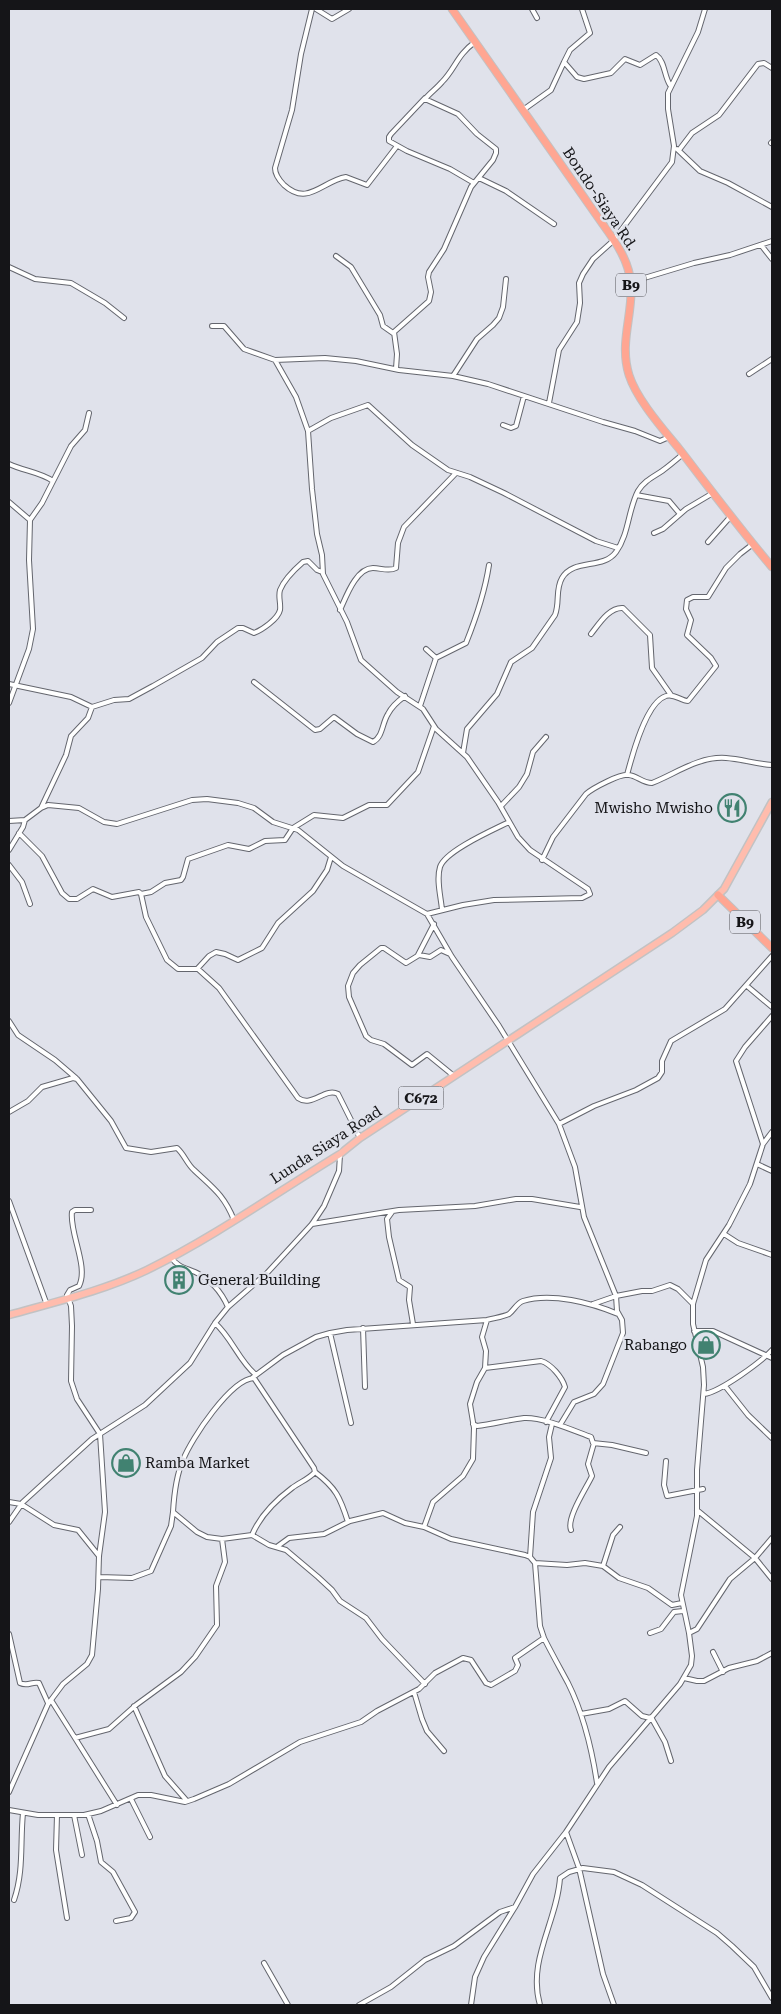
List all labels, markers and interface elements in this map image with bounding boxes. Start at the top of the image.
street label: Bondo-Siaya Rd. [559,144,641,254]
road number: B9 [616,274,646,296]
restaurant icon: Mwisho Mwisho [717,793,747,823]
place label: Mwisho Mwisho [594,799,713,817]
road number: B9 [730,910,760,934]
road number: C672 [398,1086,444,1110]
street label: Lunda Siaya Road [267,1102,385,1188]
building icon: General Building [164,1265,194,1295]
place label: General Building [198,1271,320,1289]
shop icon: Rabango [691,1330,721,1360]
place label: Rabango [624,1336,687,1354]
shop icon: Ramba Market [111,1448,141,1478]
place label: Ramba Market [145,1454,250,1472]

